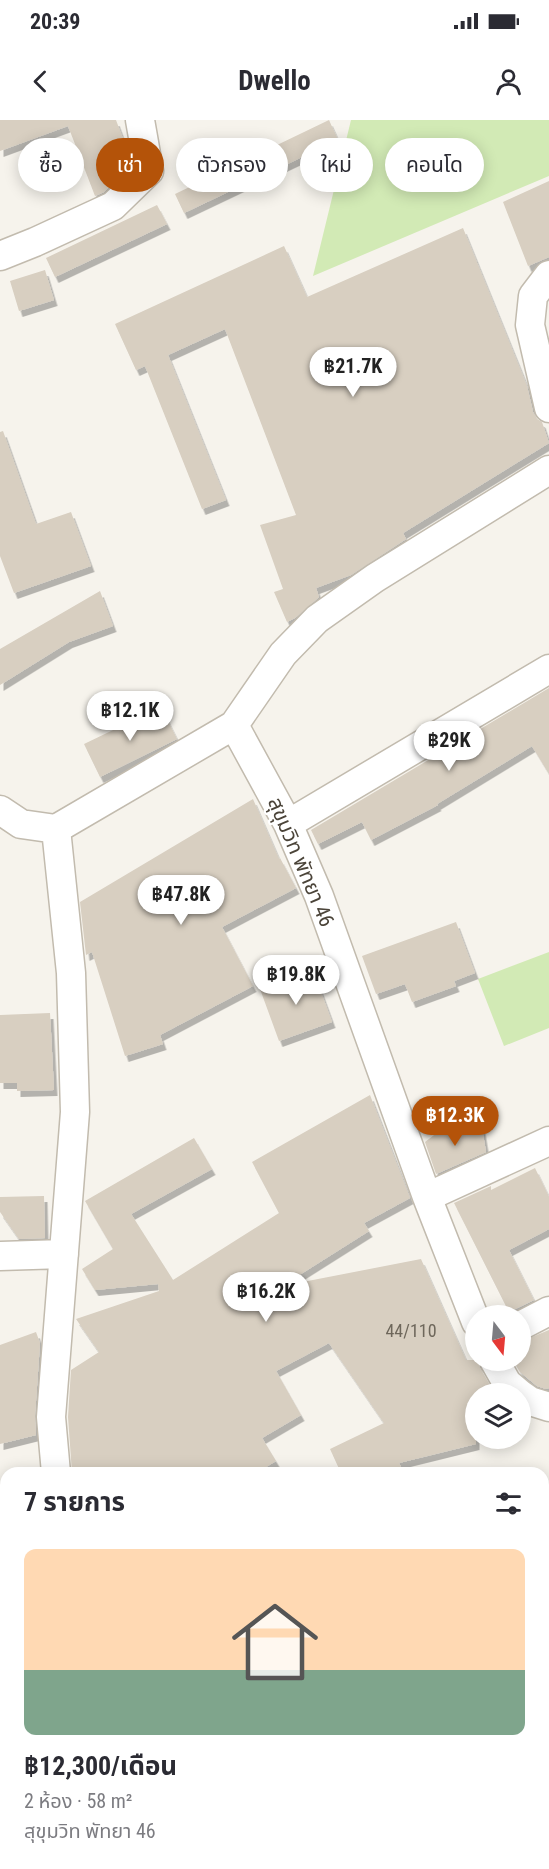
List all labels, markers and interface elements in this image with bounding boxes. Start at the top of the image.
text: 20:39 [30,9,81,34]
icon: back [24,65,57,98]
text: Dwello [238,65,311,97]
icon: person [492,65,525,98]
chip: ซื้อ [18,138,84,192]
chip: เช่า [96,138,164,192]
chip: ตัวกรอง [176,138,288,192]
chip: ใหม่ [300,138,373,192]
chip: คอนโด [385,138,484,192]
pin: ฿21.7K [304,347,402,398]
text: ฿21.7K [324,354,382,378]
pin: ฿12.1K [81,691,179,742]
text: ฿12.1K [101,698,159,722]
pin: ฿29K [413,721,485,772]
text: ฿29K [428,728,470,752]
street label: สุขุมวิท พัทยา 46 [262,794,339,931]
pin: ฿47.8K [132,875,230,926]
text: ฿47.8K [152,882,210,906]
pin: ฿19.8K [247,955,345,1006]
text: ฿19.8K [267,962,325,986]
pin: ฿12.3K [406,1096,504,1147]
text: ฿12.3K [426,1103,484,1127]
pin: ฿16.2K [217,1272,315,1323]
text: ฿16.2K [237,1279,295,1303]
north arrow [465,1305,531,1371]
map controls [465,1305,531,1449]
house number: 44/110 [385,1320,437,1341]
button: layers [465,1383,531,1449]
text: 7 รายการ [24,1487,125,1517]
icon: filters [492,1487,525,1520]
icon: home [221,1588,329,1696]
text: ฿12,300/เดือน [24,1751,177,1781]
text: 2 ห้อง · 58 m² [24,1789,132,1813]
text: สุขุมวิท พัทยา 46 [24,1819,156,1843]

